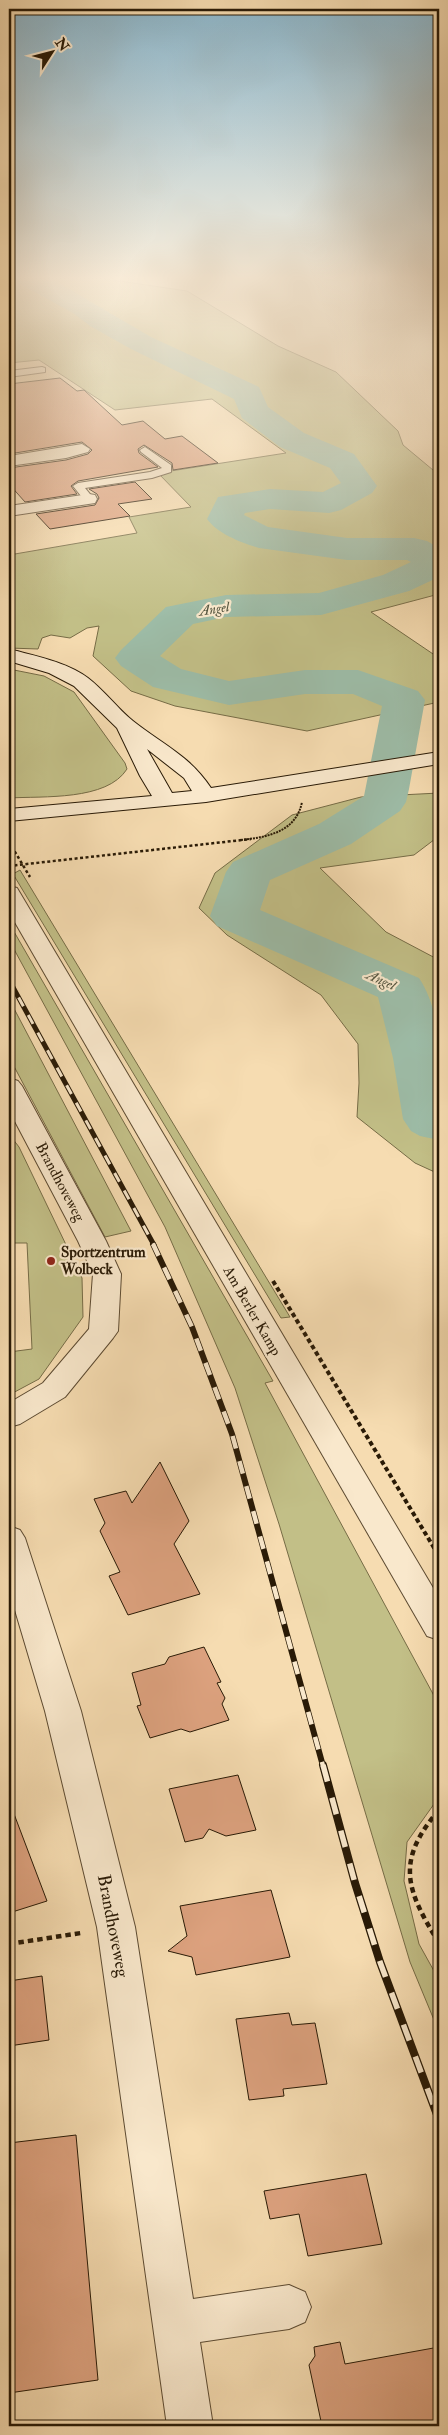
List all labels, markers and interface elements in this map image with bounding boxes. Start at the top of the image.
north arrow [28,28,78,78]
text: N [51,34,73,55]
water label: Angel [196,598,232,620]
water label: Angel [362,965,400,995]
street label: Brandhoveweg [31,1139,89,1225]
place label: Sportzentrum Wolbeck [60,1243,146,1279]
marker: Sportzentrum Wolbeck [45,1255,57,1267]
street label: Am Berler Kamp [217,1262,286,1360]
street label: Brandhoveweg [92,1873,134,1981]

